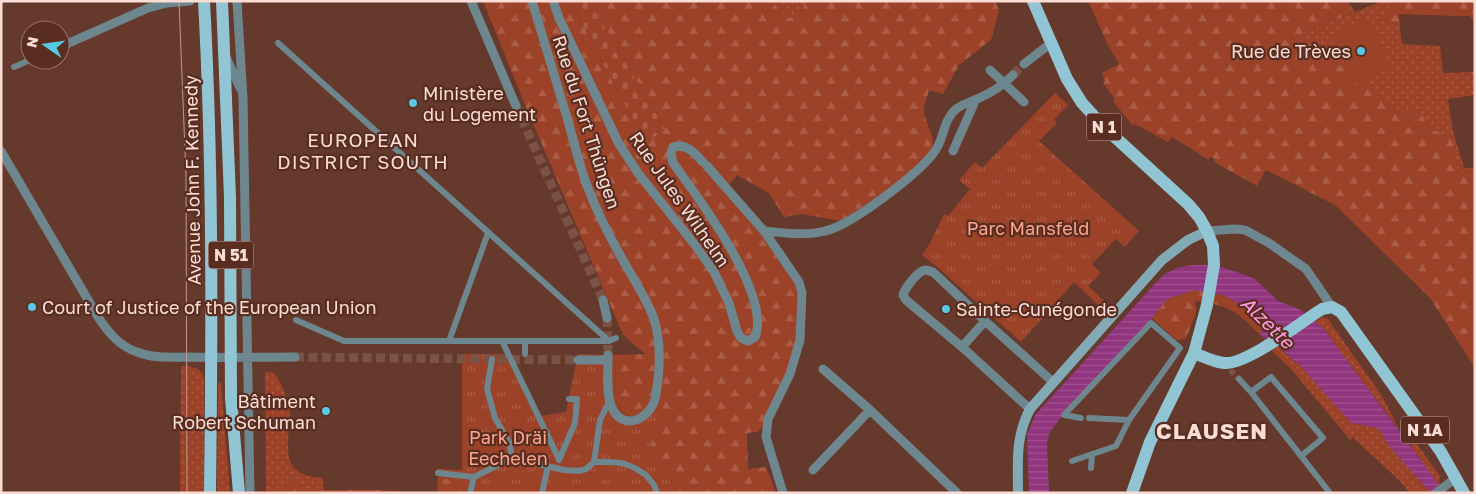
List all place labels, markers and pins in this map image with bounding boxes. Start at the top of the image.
place label: Rue de Trèves [1231,40,1351,62]
marker: Rue de Trèves [1355,45,1367,57]
place label: Ministère du Logement [423,82,536,125]
marker: Ministère du Logement [407,97,419,109]
place label: Court of Justice of the European Union [42,296,376,318]
place label: Sainte-Cunégonde [956,298,1117,320]
marker: Court of Justice of the European Union [26,301,38,313]
marker: Sainte-Cunégonde [940,303,952,315]
place label: Bâtiment Robert Schuman [172,390,316,433]
marker: Bâtiment Robert Schuman [320,405,332,417]

